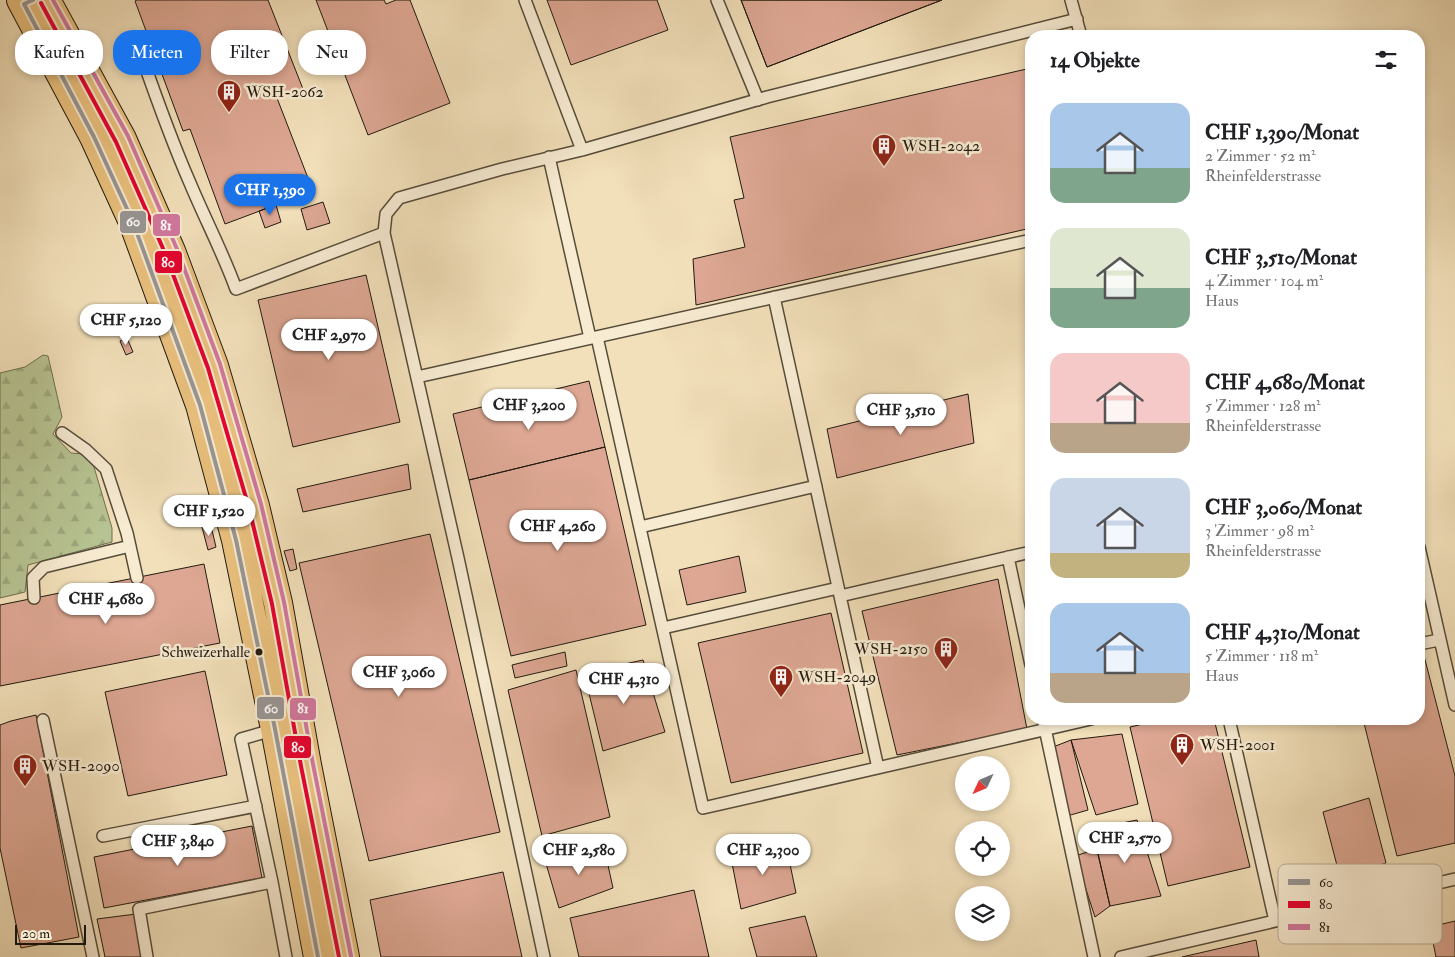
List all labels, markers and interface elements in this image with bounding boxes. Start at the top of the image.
chip: Kaufen [15,30,103,75]
chip: Mieten [113,30,201,75]
chip: Filter [211,30,288,75]
chip: Neu [298,30,366,75]
icon: filters [1372,46,1400,74]
text: 14 Objekte [1050,47,1140,74]
building icon: WSH-2062 [216,79,242,113]
place label: WSH-2062 [245,82,324,102]
text: CHF 1,390/Monat [1205,119,1359,146]
icon: home [1090,123,1150,183]
building icon: WSH-2042 [871,133,897,167]
place label: WSH-2042 [901,136,980,156]
text: 2 Zimmer · 52 m² [1205,146,1315,166]
text: Rheinfelderstrasse [1205,166,1321,186]
pin: CHF 1,390 [213,174,327,216]
text: CHF 1,390 [235,180,305,200]
line badge: 60 [119,210,147,234]
text: 60 [126,213,140,230]
line badge: 81 [152,213,181,237]
text: 81 [160,217,172,234]
text: CHF 3,510/Monat [1205,244,1357,271]
icon: home [1090,248,1150,308]
line badge: 80 [154,250,183,274]
text: 80 [161,254,175,271]
text: 4 Zimmer · 104 m² [1205,271,1323,291]
text: Haus [1205,291,1238,311]
pin: CHF 5,120 [69,304,183,346]
text: CHF 5,120 [91,310,161,330]
pin: CHF 2,970 [272,318,386,361]
text: CHF 2,970 [292,325,366,345]
text: CHF 4,680/Monat [1205,369,1365,396]
icon: home [1090,373,1150,433]
pin: CHF 3,200 [472,388,586,431]
pin: CHF 3,510 [844,394,958,436]
text: CHF 3,200 [493,395,565,415]
text: 5 Zimmer · 128 m² [1205,396,1321,416]
text: CHF 3,510 [867,400,935,420]
text: Rheinfelderstrasse [1205,416,1321,436]
pin: CHF 1,520 [152,494,266,537]
text: CHF 3,060/Monat [1205,494,1362,521]
icon: home [1090,498,1150,558]
text: CHF 1,520 [174,501,244,521]
pin: CHF 4,260 [501,510,615,552]
text: CHF 4,260 [520,516,596,536]
text: 3 Zimmer · 98 m² [1205,521,1314,541]
text: Rheinfelderstrasse [1205,541,1321,561]
pin: CHF 4,680 [49,582,163,625]
text: CHF 4,680 [69,589,143,609]
text: CHF 4,310/Monat [1205,619,1360,646]
icon: home [1090,623,1150,683]
building icon: WSH-2150 [933,636,959,670]
place label: WSH-2150 [853,639,928,659]
place label: Schweizerhalle [162,643,250,662]
text: 5 Zimmer · 118 m² [1205,646,1318,666]
marker: Schweizerhalle [254,647,264,657]
pin: CHF 3,060 [342,656,456,698]
text: CHF 3,060 [363,662,435,682]
pin: CHF 4,310 [567,662,681,705]
building icon: WSH-2049 [768,664,794,698]
text: Haus [1205,666,1238,686]
place label: WSH-2049 [797,667,876,687]
text: CHF 4,310 [589,669,659,689]
line badge: 60 [256,696,285,720]
line badge: 81 [289,697,317,721]
text: 60 [264,700,278,717]
text: 81 [297,700,309,717]
building icon: WSH-2001 [1169,732,1195,766]
line badge: 80 [283,735,312,759]
place label: WSH-2001 [1199,735,1275,755]
text: 80 [291,739,305,756]
building icon: WSH-2090 [12,753,38,787]
place label: WSH-2090 [41,756,120,776]
north arrow [955,756,1010,811]
map controls [955,756,1010,941]
button: locate [955,821,1010,876]
pin: CHF 2,570 [1068,822,1182,864]
pin: CHF 3,840 [121,824,235,867]
text: CHF 2,570 [1089,828,1161,848]
text: CHF 3,840 [142,831,214,851]
pin: CHF 2,580 [522,834,636,876]
pin: CHF 2,300 [706,834,820,876]
text: CHF 2,580 [543,840,615,860]
text: CHF 2,300 [727,840,799,860]
legend [1278,864,1442,944]
text: 60 [1319,874,1333,891]
button: layers [955,886,1010,941]
text: 80 [1319,896,1333,913]
text: 81 [1319,919,1331,936]
scale bar [15,922,86,945]
text: 20 m [22,925,50,942]

